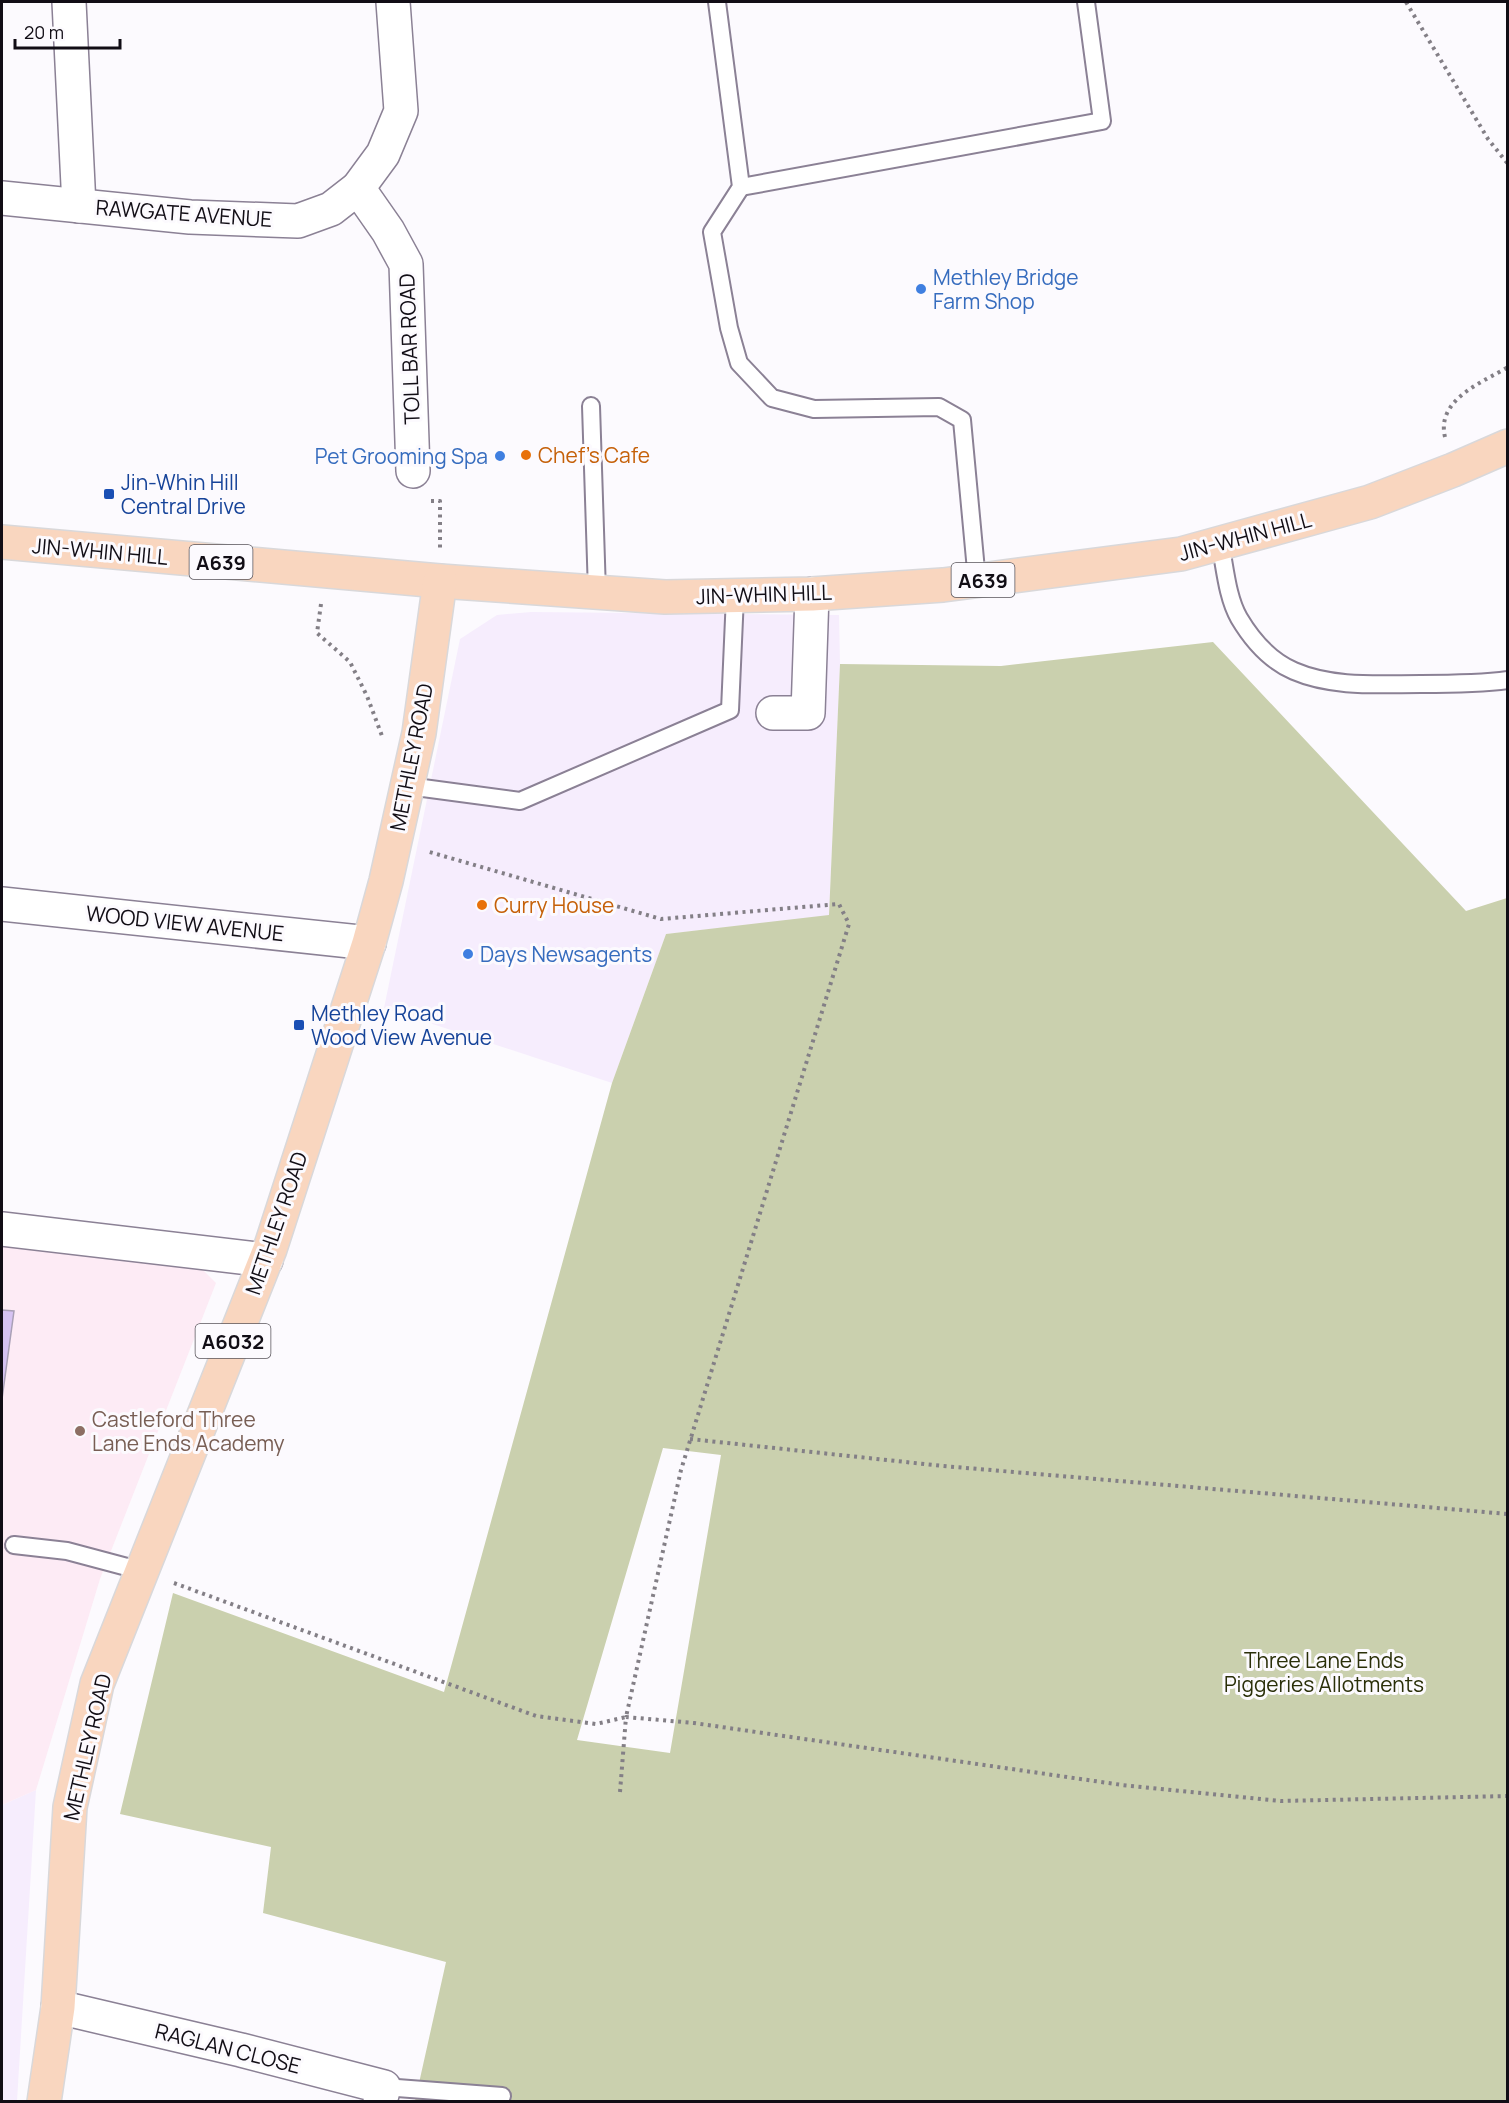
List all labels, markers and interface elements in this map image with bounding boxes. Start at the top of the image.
scale bar [15,12,120,50]
text: 20 m [24,20,64,44]
street label: RAWGATE AVENUE [95,193,273,233]
place label: Methley Bridge Farm Shop [933,263,1079,315]
street label: TOLL BAR ROAD [392,273,426,425]
marker: Methley Bridge Farm Shop [914,282,928,296]
place label: Chef's Cafe [538,441,650,469]
place label: Pet Grooming Spa [315,442,488,470]
marker: Chef's Cafe [519,448,533,462]
marker: Pet Grooming Spa [493,449,507,463]
place label: Jin-Whin Hill Central Drive [121,468,246,520]
marker: Jin-Whin Hill Central Drive [102,487,116,501]
street label: JIN-WHIN HILL [1176,505,1315,567]
street label: JIN-WHIN HILL [31,531,169,571]
road number: A639 [190,545,252,579]
road number: A639 [952,563,1014,597]
street label: JIN-WHIN HILL [696,578,833,610]
street label: METHLEY ROAD [383,681,439,833]
place label: Curry House [494,891,614,919]
marker: Curry House [475,898,489,912]
street label: WOOD VIEW AVENUE [85,899,285,947]
place label: Days Newsagents [480,940,652,968]
marker: Days Newsagents [461,947,475,961]
place label: Methley Road Wood View Avenue [311,999,492,1051]
marker: Methley Road Wood View Avenue [292,1018,306,1032]
street label: METHLEY ROAD [238,1148,314,1298]
road number: A6032 [196,1324,270,1358]
place label: Castleford Three Lane Ends Academy [92,1405,285,1457]
marker: Castleford Three Lane Ends Academy [73,1424,87,1438]
park label: Three Lane Ends Piggeries Allotments [1224,1646,1424,1698]
street label: METHLEY ROAD [57,1671,117,1823]
street label: RAGLAN CLOSE [152,2016,304,2080]

